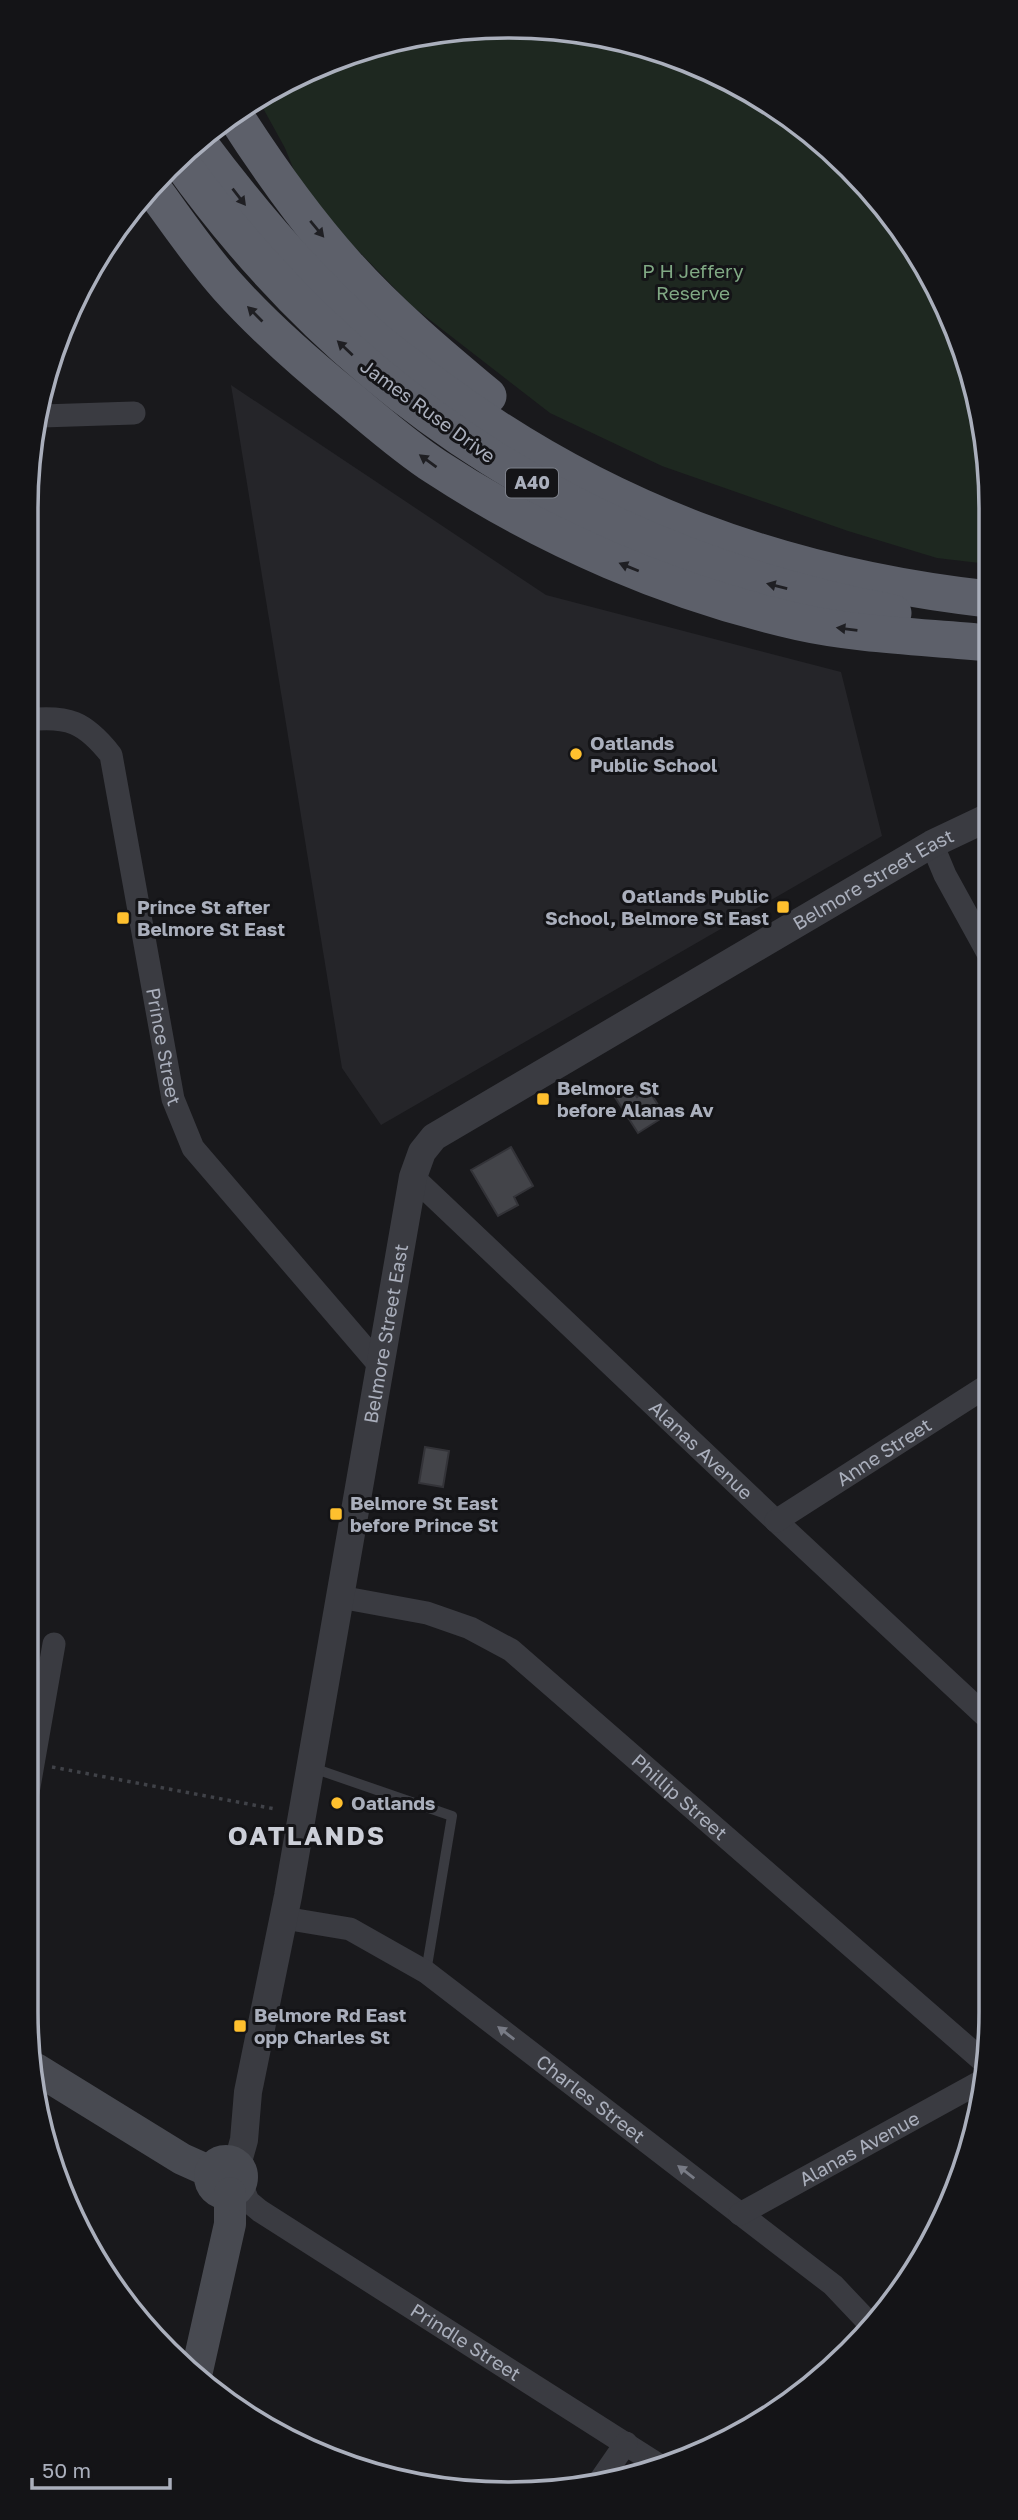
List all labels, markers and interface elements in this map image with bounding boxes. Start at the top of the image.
one-way arrow [231,188,246,205]
one-way arrow [309,220,324,238]
park label: P H Jeffery Reserve [642,259,744,304]
one-way arrow [247,306,263,322]
one-way arrow [337,341,354,357]
street label: James Ruse Drive [356,354,500,467]
one-way arrow [419,454,437,468]
road number: A40 [506,468,558,498]
one-way arrow [618,562,639,573]
one-way arrow [766,580,788,591]
one-way arrow [836,623,858,634]
place label: Oatlands Public School [590,731,717,776]
marker: Oatlands Public School [568,746,584,762]
street label: Belmore Street East [788,824,957,934]
place label: Oatlands Public School, Belmore St East [545,884,769,929]
place label: Prince St after Belmore St East [137,895,285,940]
marker: Oatlands Public School, Belmore St East [775,899,791,915]
marker: Prince St after Belmore St East [115,910,131,926]
street label: Prince Street [142,986,186,1109]
place label: Belmore St before Alanas Av [557,1076,714,1121]
marker: Belmore St before Alanas Av [535,1091,551,1107]
street label: Belmore Street East [358,1242,412,1425]
street label: Alanas Avenue [645,1395,758,1504]
street label: Anne Street [832,1413,935,1490]
place label: Belmore St East before Prince St [350,1491,498,1536]
marker: Belmore St East before Prince St [328,1506,344,1522]
street label: Phillip Street [627,1749,732,1844]
place label: Oatlands [351,1791,436,1814]
marker: Oatlands [329,1795,345,1811]
district label: OATLANDS [228,1820,386,1851]
place label: Belmore Rd East opp Charles St [254,2003,407,2048]
marker: Belmore Rd East opp Charles St [232,2018,248,2034]
one-way arrow [497,2026,515,2041]
street label: Charles Street [532,2049,650,2147]
street label: Alanas Avenue [795,2106,923,2190]
one-way arrow [677,2165,695,2180]
street label: Prindle Street [407,2298,525,2385]
scale bar [32,2446,170,2490]
text: 50 m [42,2457,91,2483]

